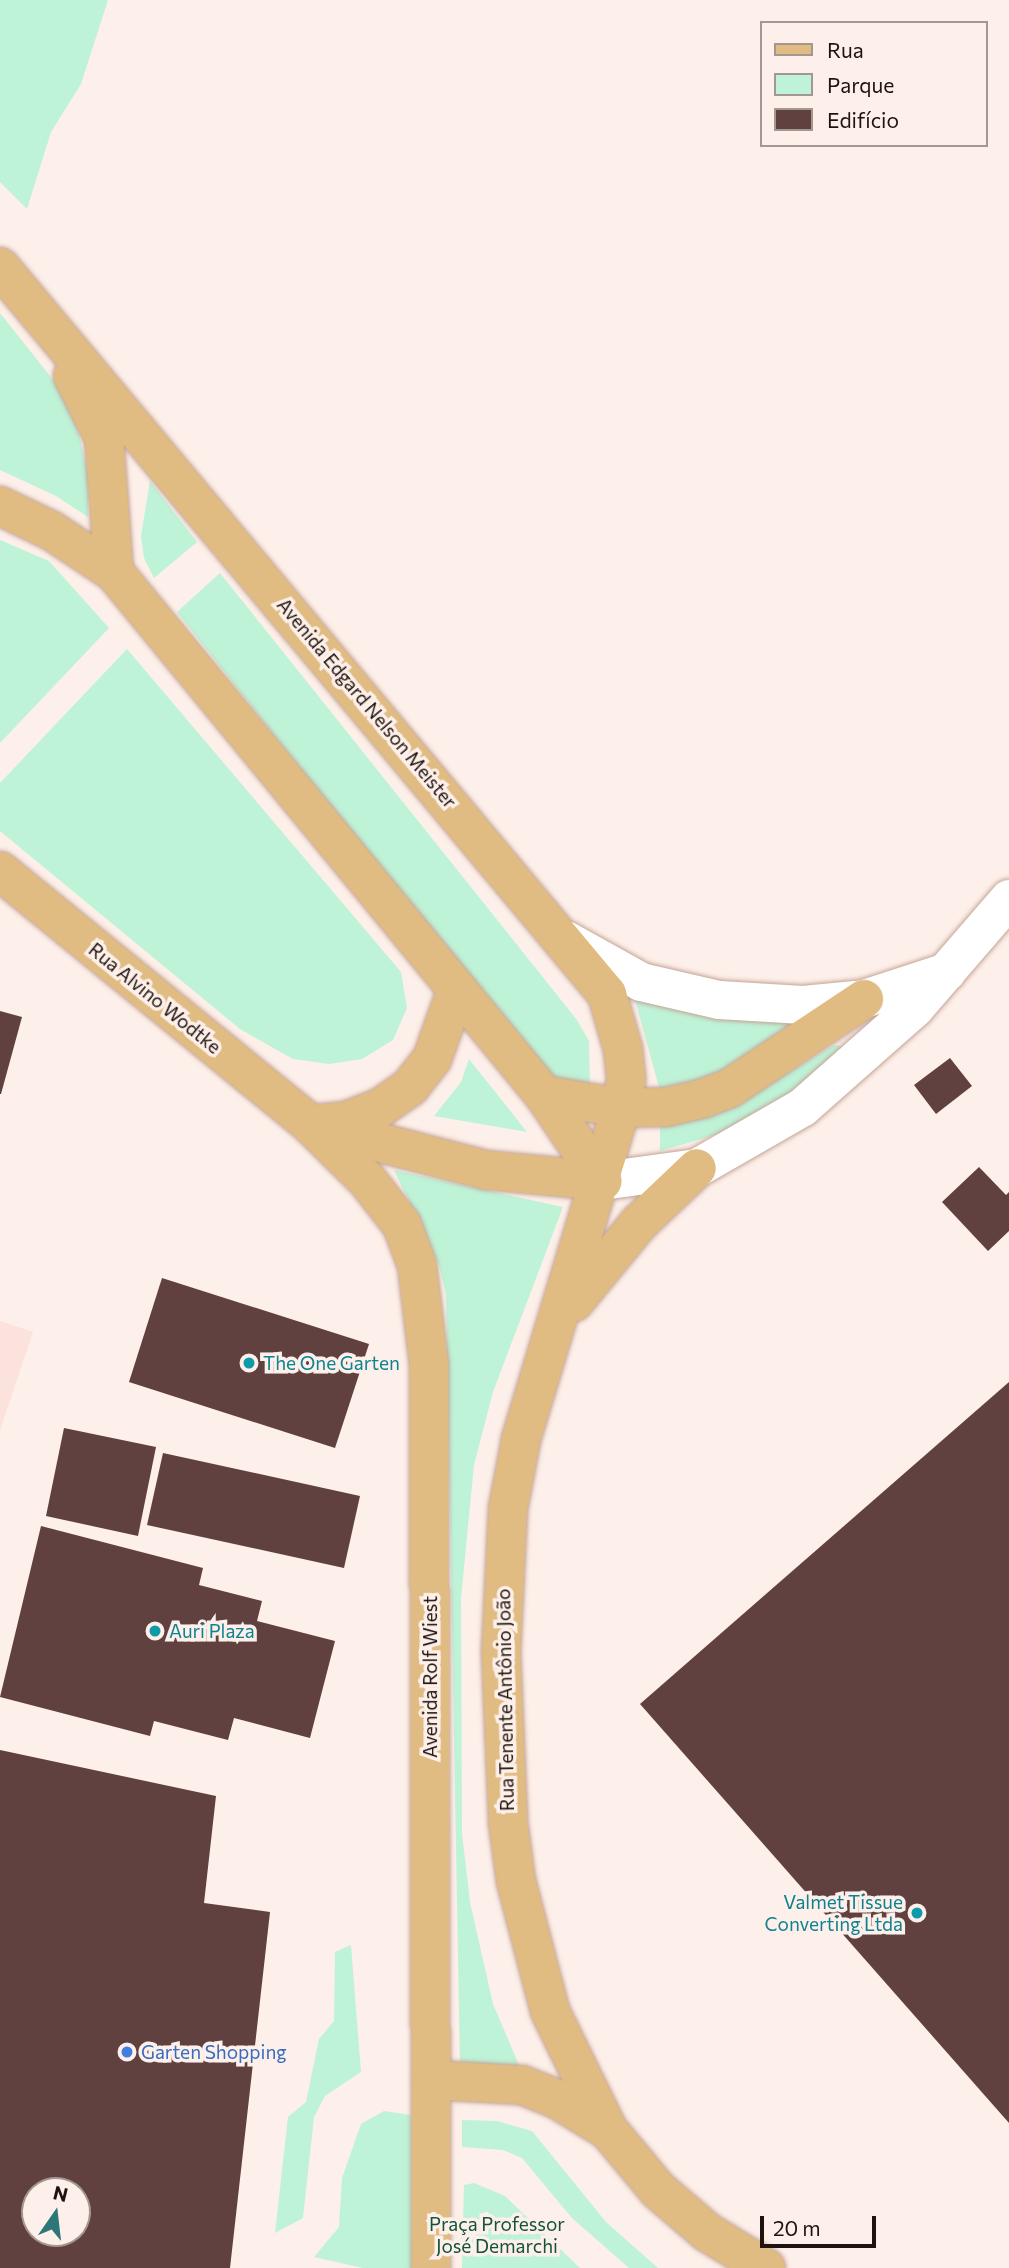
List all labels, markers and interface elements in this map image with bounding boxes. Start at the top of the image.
legend [760,21,988,147]
text: Rua [827,37,864,62]
text: Parque [827,72,894,97]
text: Edifício [827,107,899,132]
street label: Avenida Edgard Nelson Meister [272,593,462,813]
street label: Rua Alvino Wodtke [84,938,226,1058]
place label: The One Garten [263,1352,400,1374]
marker: The One Garten [241,1355,257,1371]
street label: Rua Tenente Antônio João [492,1589,518,1811]
street label: Avenida Rolf Wiest [419,1596,441,1758]
place label: Auri Plaza [169,1620,255,1642]
marker: Auri Plaza [147,1623,163,1639]
place label: Valmet Tissue Converting Ltda [765,1891,903,1935]
marker: Valmet Tissue Converting Ltda [909,1905,925,1921]
place label: Garten Shopping [141,2041,287,2063]
marker: Garten Shopping [119,2044,135,2060]
north arrow [21,2177,91,2247]
text: N [51,2180,70,2206]
scale bar [764,2202,880,2246]
park label: Praça Professor José Demarchi [429,2213,565,2257]
text: 20 m [773,2215,821,2240]

